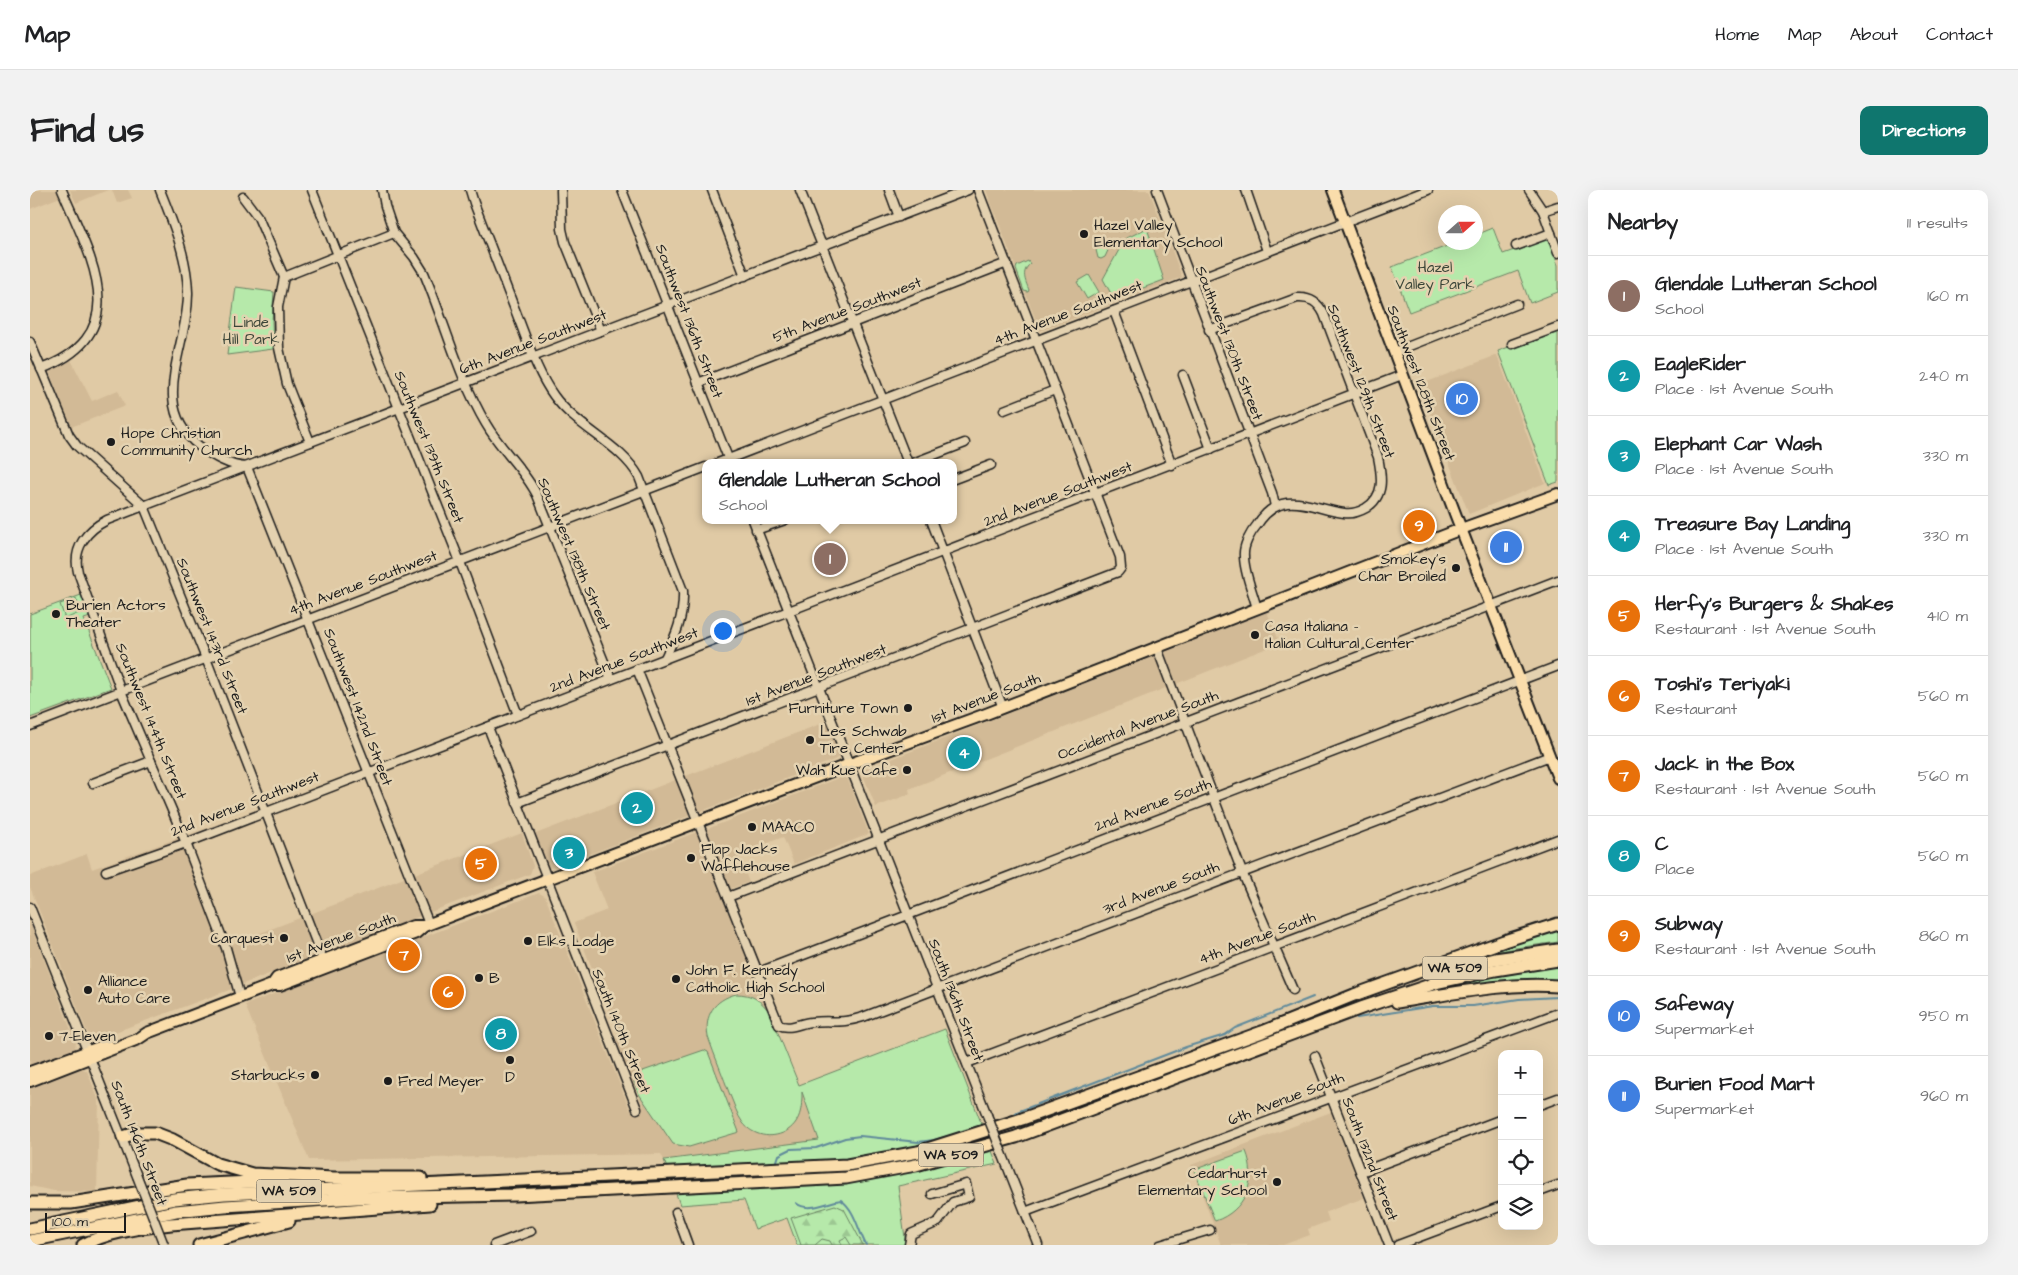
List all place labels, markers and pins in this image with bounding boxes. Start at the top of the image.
place label: Hazel Valley Elementary School [1094,215,1223,254]
marker: Hazel Valley Elementary School [1078,228,1090,240]
pin: 10 [1446,380,1478,418]
place label: Hope Christian Community Church [121,423,253,462]
marker: Hope Christian Community Church [105,436,117,448]
pin: 9 [1403,507,1435,545]
pin: 11 [1490,528,1522,566]
pin: 1 [814,540,846,578]
place label: Smokey's Char Broiled [1358,549,1446,587]
marker: Smokey's Char Broiled [1450,562,1462,574]
place label: Burien Actors Theater [66,595,166,633]
marker: Burien Actors Theater [50,608,62,620]
place label: Casa Italiana - Italian Cultural Center [1265,616,1414,654]
marker: Casa Italiana - Italian Cultural Center [1249,629,1261,641]
place label: Furniture Town [788,698,898,719]
marker: Furniture Town [902,702,914,714]
place label: Les Schwab Tire Center [820,721,907,759]
marker: Les Schwab Tire Center [804,734,816,746]
pin: 4 [948,734,980,772]
place label: Wah Kue Cafe [796,760,897,781]
marker: Wah Kue Cafe [901,764,913,776]
pin: 2 [621,789,653,827]
place label: MAACO [762,817,814,838]
marker: MAACO [746,821,758,833]
pin: 3 [553,834,585,872]
place label: Flap Jacks Wafflehouse [701,839,790,877]
pin: 5 [465,845,497,883]
marker: Flap Jacks Wafflehouse [685,852,697,864]
place label: Carquest [210,928,274,949]
place label: Elks Lodge [538,931,614,953]
marker: Carquest [278,932,290,944]
marker: Elks Lodge [522,935,534,947]
pin: 7 [388,936,420,974]
place label: John F. Kennedy Catholic High School [686,960,825,999]
place label: B [489,968,500,989]
place label: Alliance Auto Care [98,971,170,1009]
marker: B [473,972,485,984]
pin: 6 [432,973,464,1011]
marker: John F. Kennedy Catholic High School [670,973,682,985]
marker: Alliance Auto Care [82,984,94,996]
pin: 8 [485,1015,517,1053]
place label: 7-Eleven [59,1026,116,1047]
marker: 7-Eleven [43,1030,55,1042]
marker: D [504,1054,516,1066]
place label: Starbucks [231,1065,305,1086]
place label: D [505,1067,515,1088]
marker: Starbucks [309,1069,321,1081]
place label: Fred Meyer [398,1071,484,1093]
marker: Fred Meyer [382,1075,394,1087]
place label: Cedarhurst Elementary School [1138,1163,1267,1202]
marker: Cedarhurst Elementary School [1271,1176,1283,1188]

